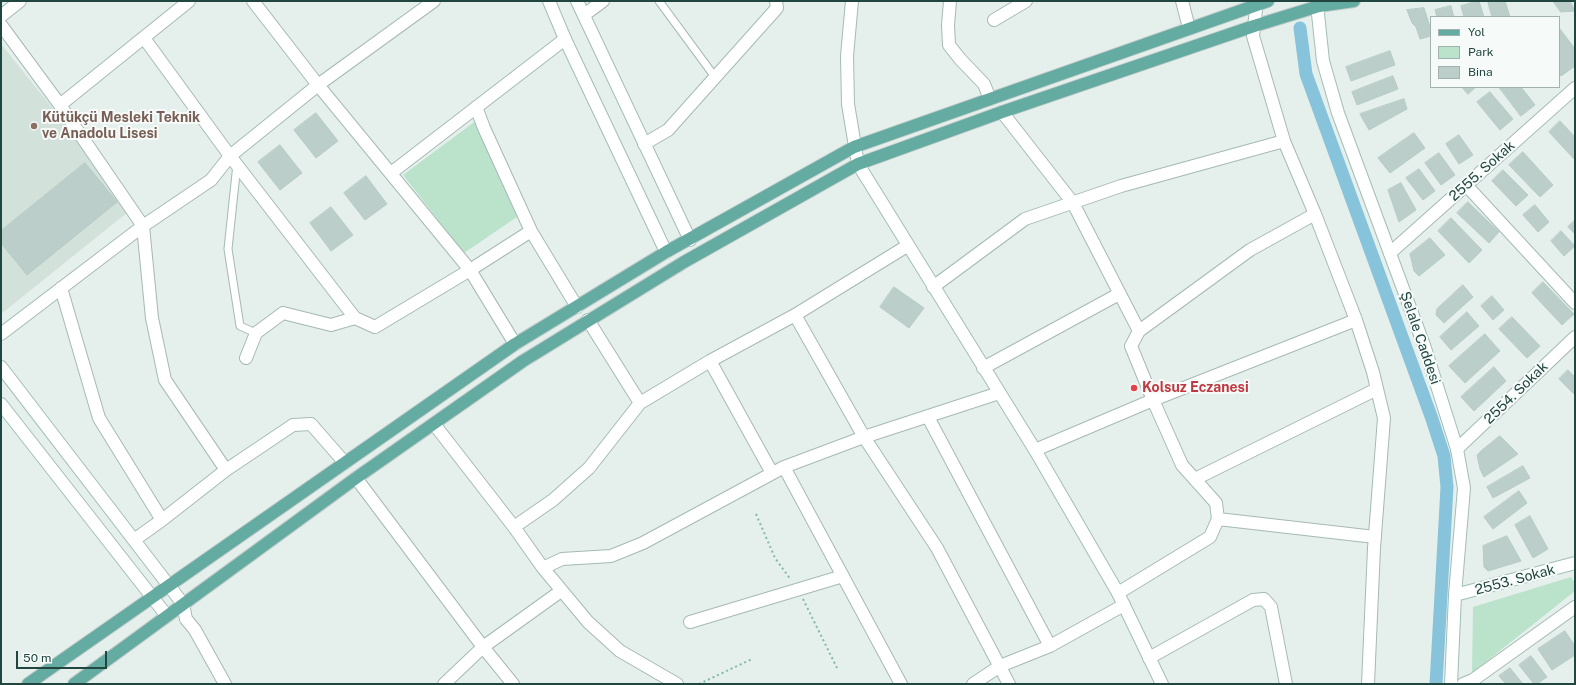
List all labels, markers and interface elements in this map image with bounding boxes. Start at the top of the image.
legend [1430,16,1560,88]
text: Yol [1468,25,1485,39]
text: Park [1468,45,1494,59]
text: Bina [1468,65,1493,79]
place label: Kütükçü Mesleki Teknik ve Anadolu Lisesi [42,110,200,142]
marker: Kütükçü Mesleki Teknik ve Anadolu Lisesi [29,121,39,131]
street label: 2555. Sokak [1446,137,1518,205]
street label: Şelale Caddesi [1396,289,1444,387]
street label: 2554. Sokak [1481,358,1551,428]
place label: Kolsuz Eczanesi [1142,380,1249,396]
marker: Kolsuz Eczanesi [1129,383,1139,393]
street label: 2553. Sokak [1473,561,1557,599]
scale bar [18,643,109,669]
text: 50 m [23,651,51,665]

